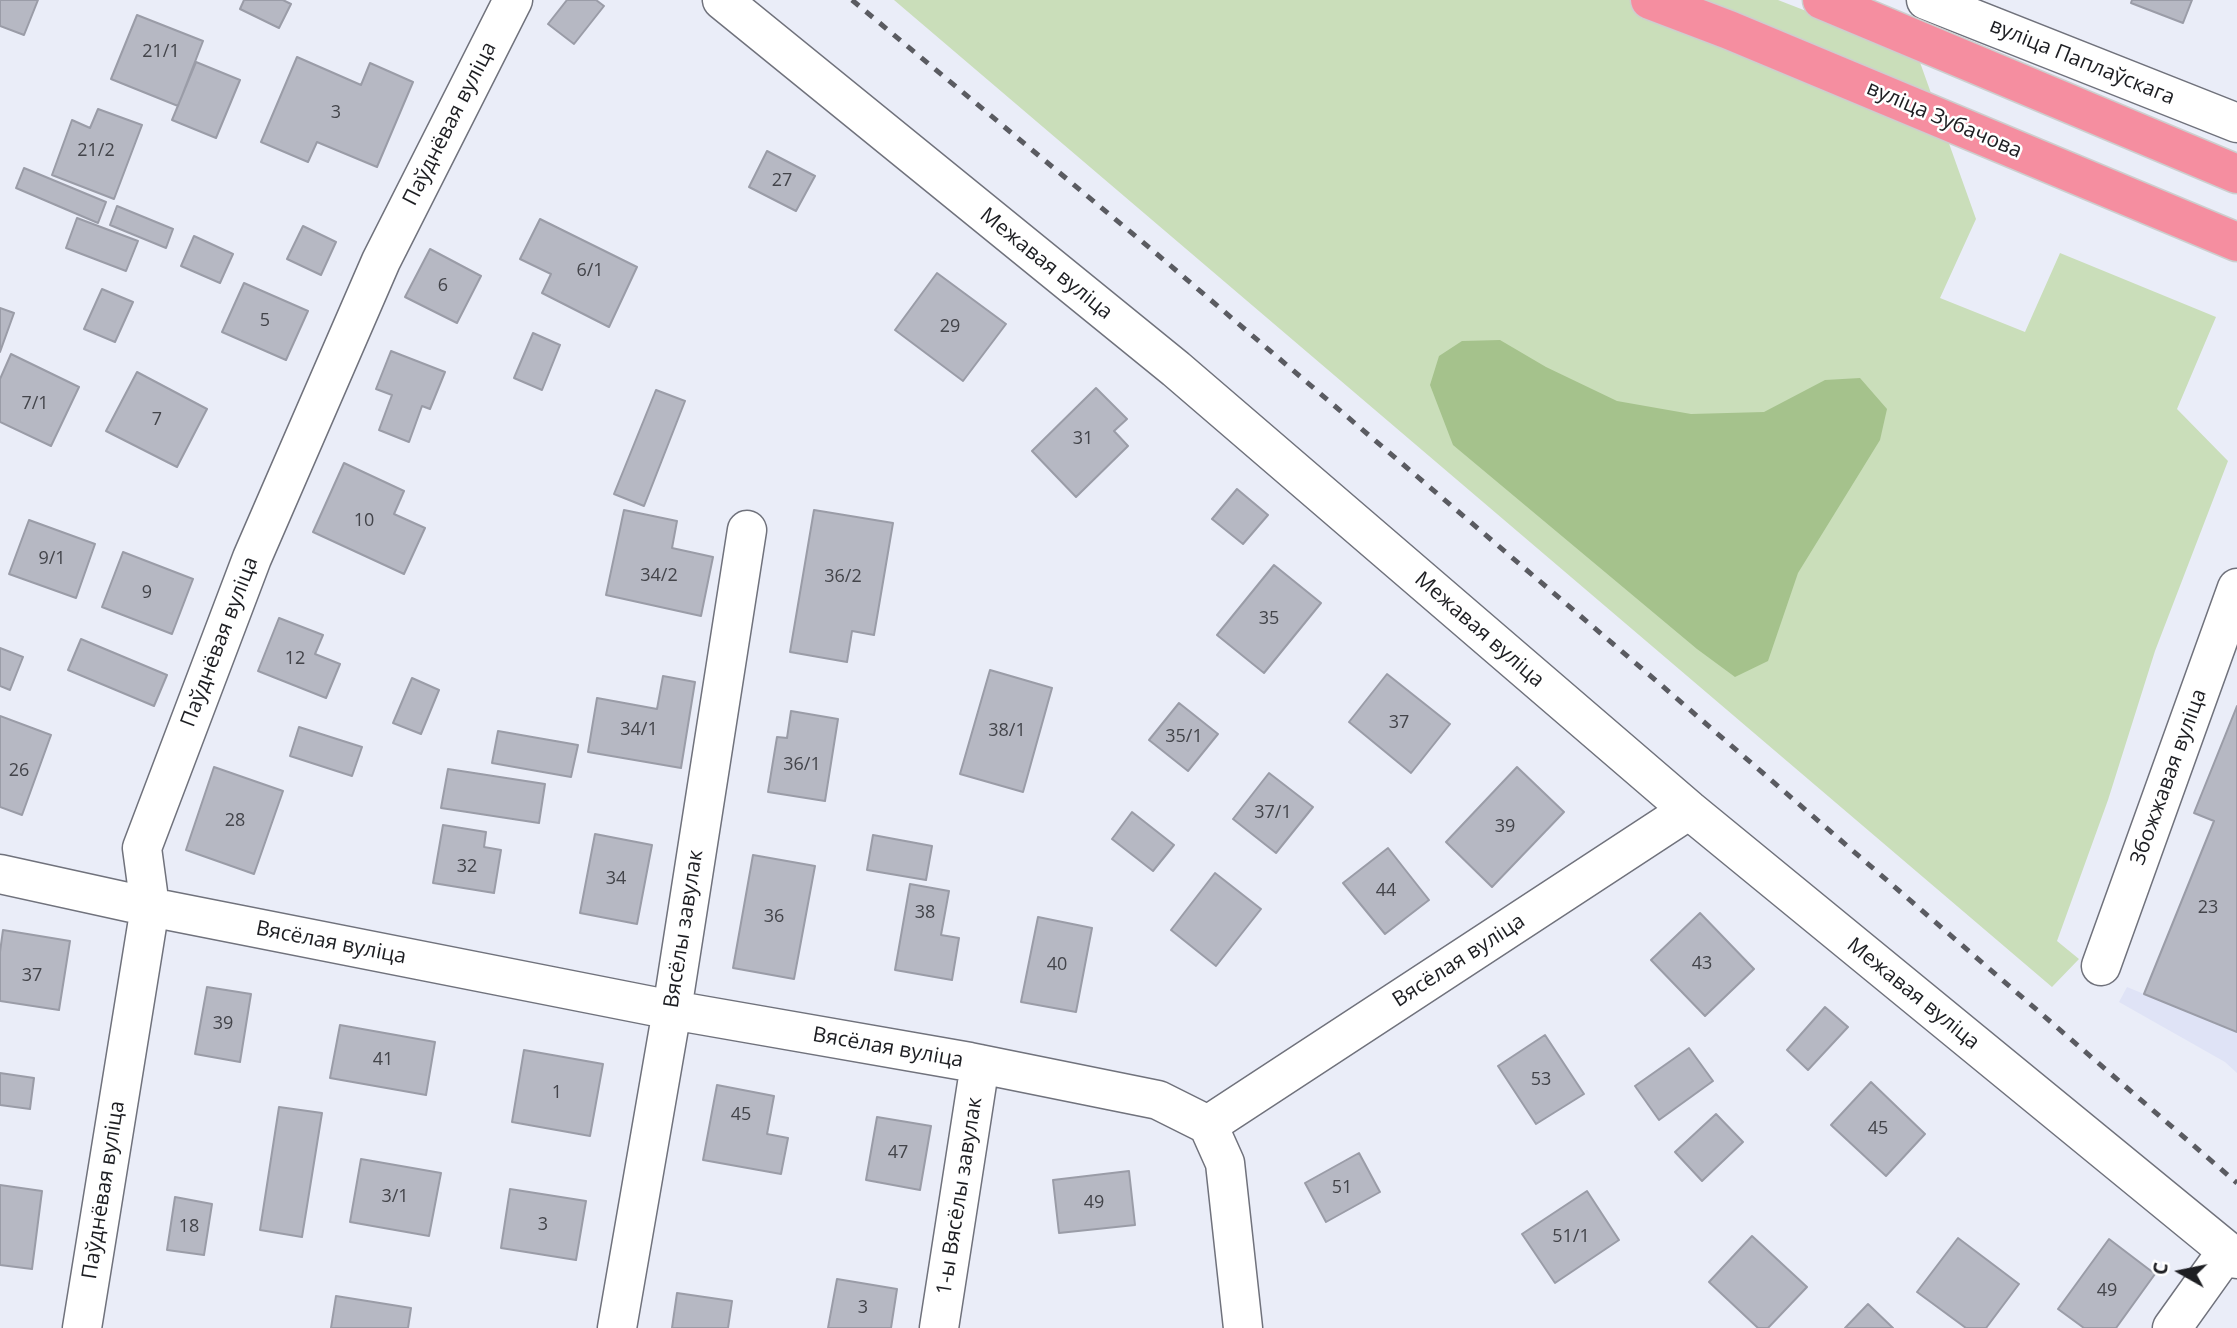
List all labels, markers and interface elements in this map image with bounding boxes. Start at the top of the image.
street label: вуліца Паплаўскага [1986,13,2178,111]
street label: Паўднёвая вуліца [398,38,502,210]
house number: 21/1 [142,41,180,63]
street label: вуліца Зубачова [1863,76,2025,164]
house number: 3 [331,102,341,124]
house number: 21/2 [77,140,115,162]
house number: 27 [772,170,792,192]
street label: Межавая вуліца [975,203,1117,325]
house number: 6/1 [576,260,604,282]
house number: 6 [438,275,448,297]
house number: 5 [260,310,270,332]
house number: 29 [940,316,960,338]
house number: 7/1 [21,393,49,415]
house number: 7 [152,409,162,431]
house number: 31 [1073,428,1093,450]
house number: 10 [354,510,374,532]
house number: 9/1 [38,548,66,570]
street label: Паўднёвая вуліца [176,553,264,731]
house number: 34/2 [640,565,678,587]
house number: 36/2 [824,566,862,588]
street label: Межавая вуліца [1409,567,1549,693]
house number: 9 [142,582,152,604]
house number: 35 [1259,608,1279,630]
house number: 12 [285,648,305,670]
street label: Збожжавая вуліца [2125,686,2213,868]
house number: 37 [1389,712,1409,734]
house number: 34/1 [620,719,658,741]
house number: 38/1 [988,720,1026,742]
house number: 35/1 [1165,726,1203,748]
house number: 36/1 [783,754,821,776]
house number: 26 [9,760,29,782]
house number: 37/1 [1254,802,1292,824]
house number: 28 [225,810,245,832]
house number: 39 [1495,816,1515,838]
street label: Вясёлы завулак [659,848,709,1010]
house number: 32 [457,856,477,878]
house number: 34 [606,868,626,890]
house number: 44 [1376,880,1396,902]
house number: 23 [2198,897,2218,919]
house number: 38 [915,902,935,924]
house number: 36 [764,906,784,928]
street label: Вясёлая вуліца [1388,909,1530,1013]
street label: Вясёлая вуліца [254,916,408,970]
street label: Межавая вуліца [1842,933,1984,1055]
house number: 43 [1692,953,1712,975]
house number: 40 [1047,954,1067,976]
house number: 37 [22,965,42,987]
house number: 39 [213,1013,233,1035]
street label: Вясёлая вуліца [811,1022,965,1074]
house number: 41 [373,1049,393,1071]
house number: 53 [1531,1069,1551,1091]
house number: 1 [552,1082,562,1104]
street label: 1-ы Вясёлы завулак [932,1095,988,1297]
street label: Паўднёвая вуліца [77,1099,131,1281]
house number: 45 [731,1104,751,1126]
house number: 45 [1868,1118,1888,1140]
house number: 47 [888,1142,908,1164]
house number: 51 [1332,1177,1352,1199]
house number: 3/1 [381,1186,409,1208]
house number: 49 [1084,1192,1104,1214]
house number: 3 [538,1214,548,1236]
house number: 18 [179,1216,199,1238]
house number: 51/1 [1552,1226,1590,1248]
north arrow [2146,1237,2216,1307]
text: С [2146,1261,2174,1277]
house number: 49 [2097,1280,2117,1302]
house number: 3 [858,1297,868,1319]

